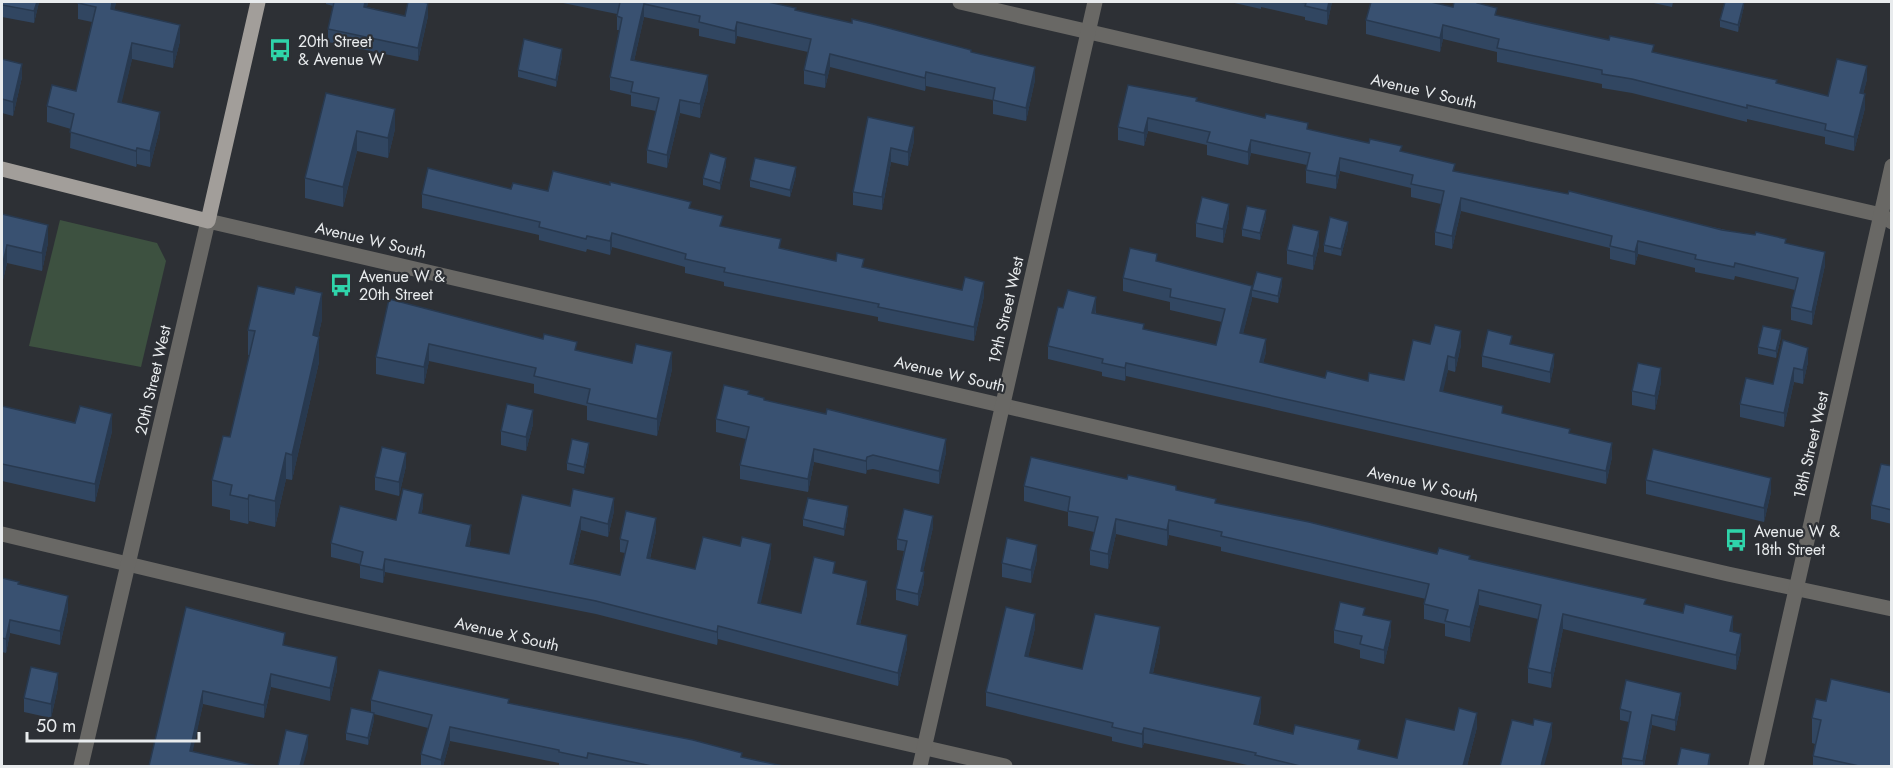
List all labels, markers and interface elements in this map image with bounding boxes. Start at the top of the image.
place label: 20th Street & Avenue W [298,30,384,71]
bus stop icon: 20th Street & Avenue W [267,37,293,63]
street label: Avenue V South [1369,68,1479,114]
street label: Avenue W South [313,216,429,264]
street label: 19th Street West [982,254,1030,366]
place label: Avenue W & 20th Street [359,265,445,306]
bus stop icon: Avenue W & 20th Street [328,272,354,298]
street label: 20th Street West [129,323,177,437]
street label: Avenue W South [892,350,1008,398]
street label: 18th Street West [1788,389,1835,501]
street label: Avenue W South [1365,460,1481,508]
place label: Avenue W & 18th Street [1754,520,1840,561]
bus stop icon: Avenue W & 18th Street [1723,527,1749,553]
street label: Avenue X South [453,611,561,657]
scale bar [27,705,200,743]
text: 50 m [36,713,76,739]

